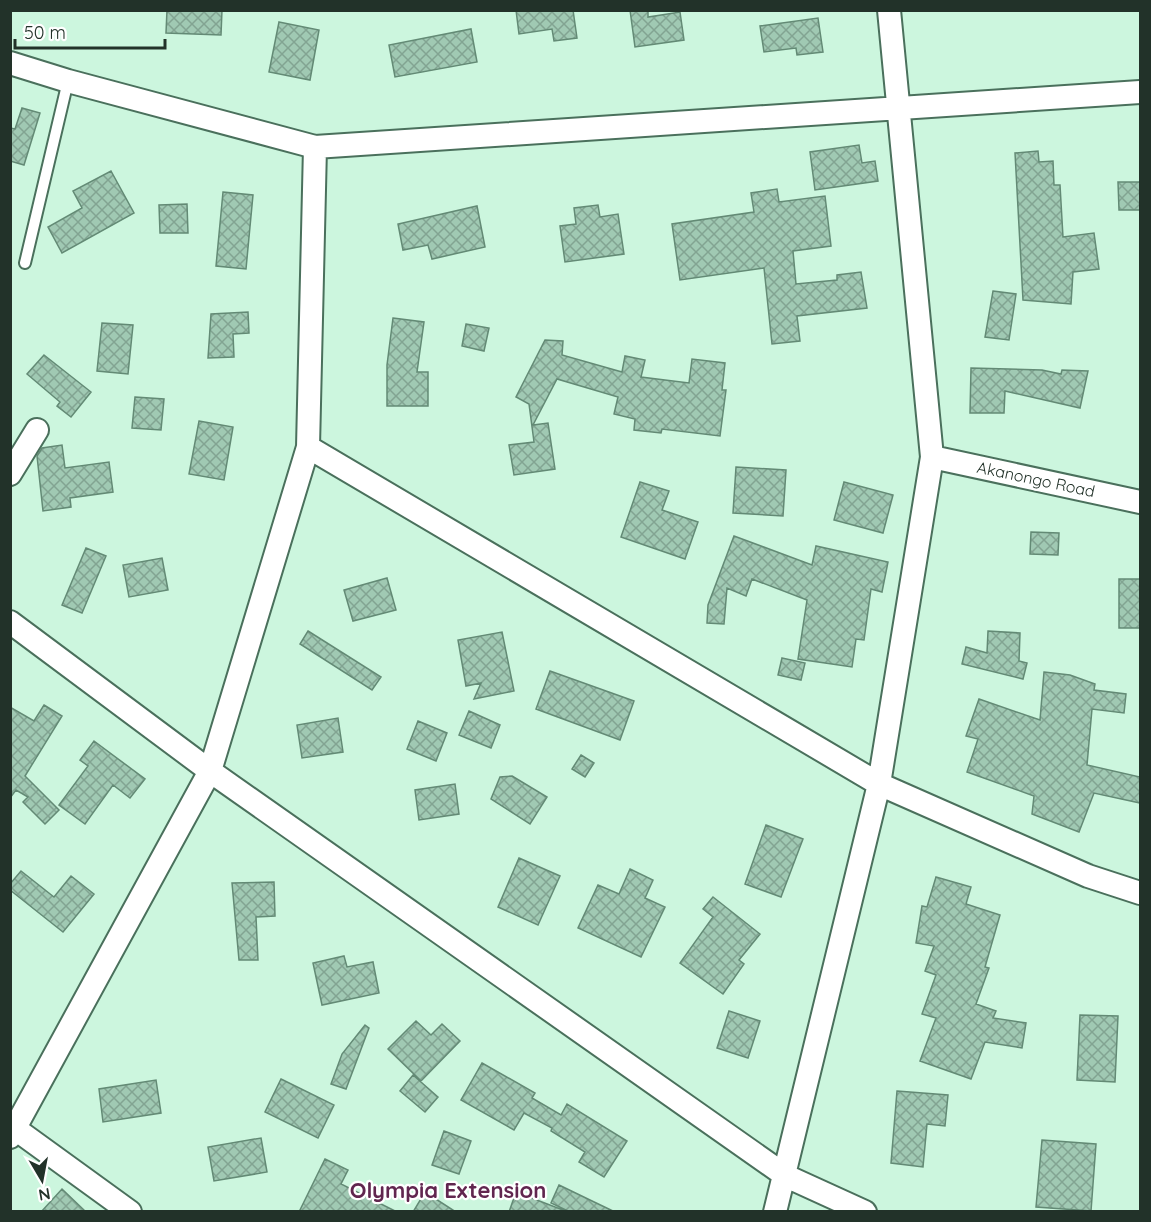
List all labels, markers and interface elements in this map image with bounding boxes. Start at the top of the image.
scale bar [15,12,165,50]
text: 50 m [24,21,66,44]
street label: Akanongo Road [975,457,1097,501]
north arrow [12,1150,72,1210]
district label: Olympia Extension [350,1176,546,1204]
text: N [37,1184,52,1206]

